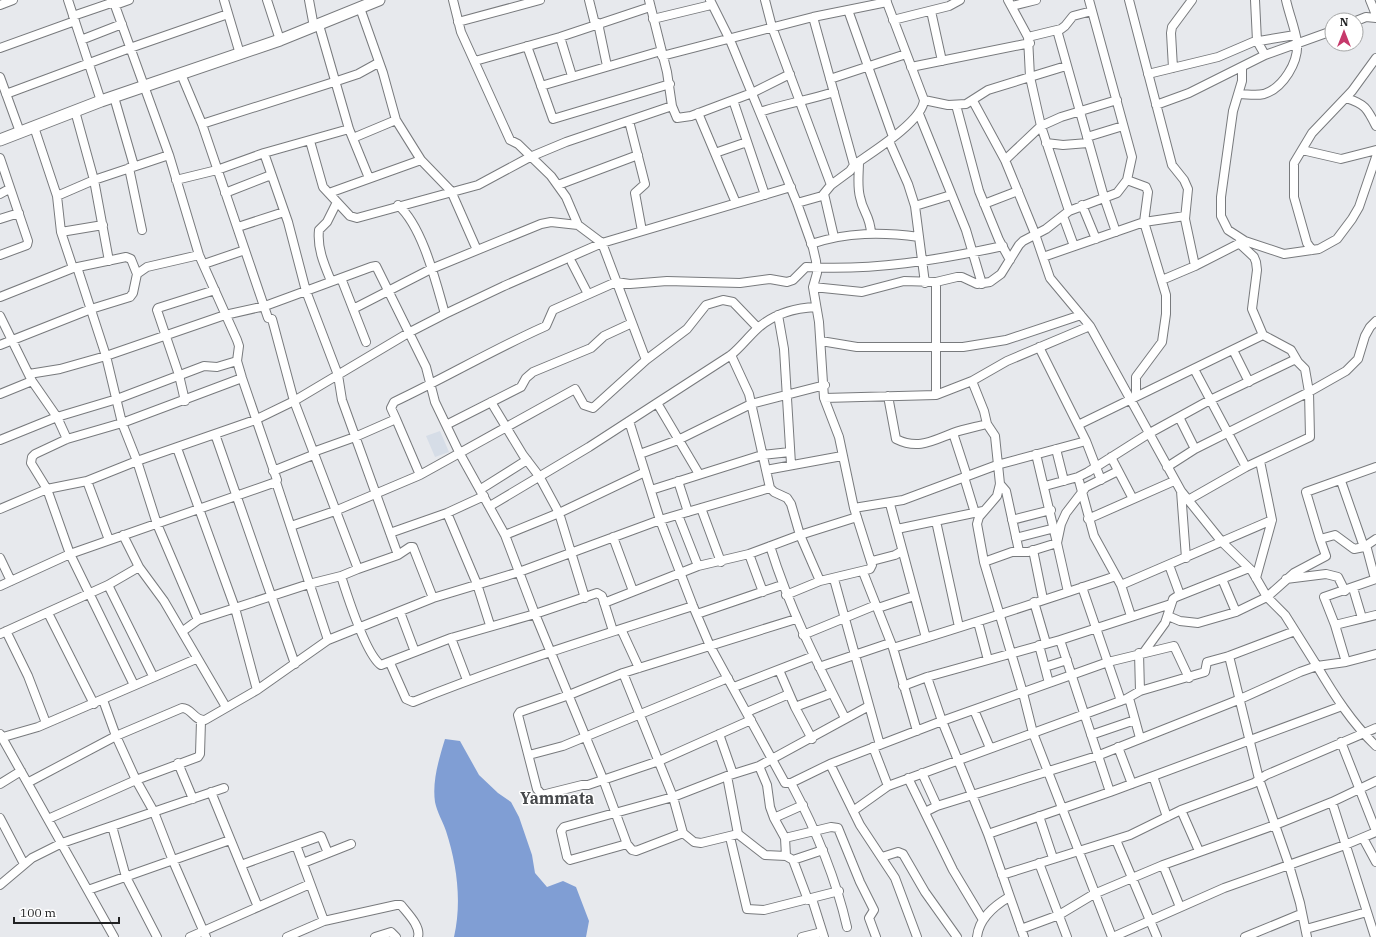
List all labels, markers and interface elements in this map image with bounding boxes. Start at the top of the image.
north arrow [1324,12,1364,52]
text: N [1340,15,1349,29]
district label: Yammata [520,788,594,808]
scale bar [14,899,119,925]
text: 100 m [20,905,56,920]

